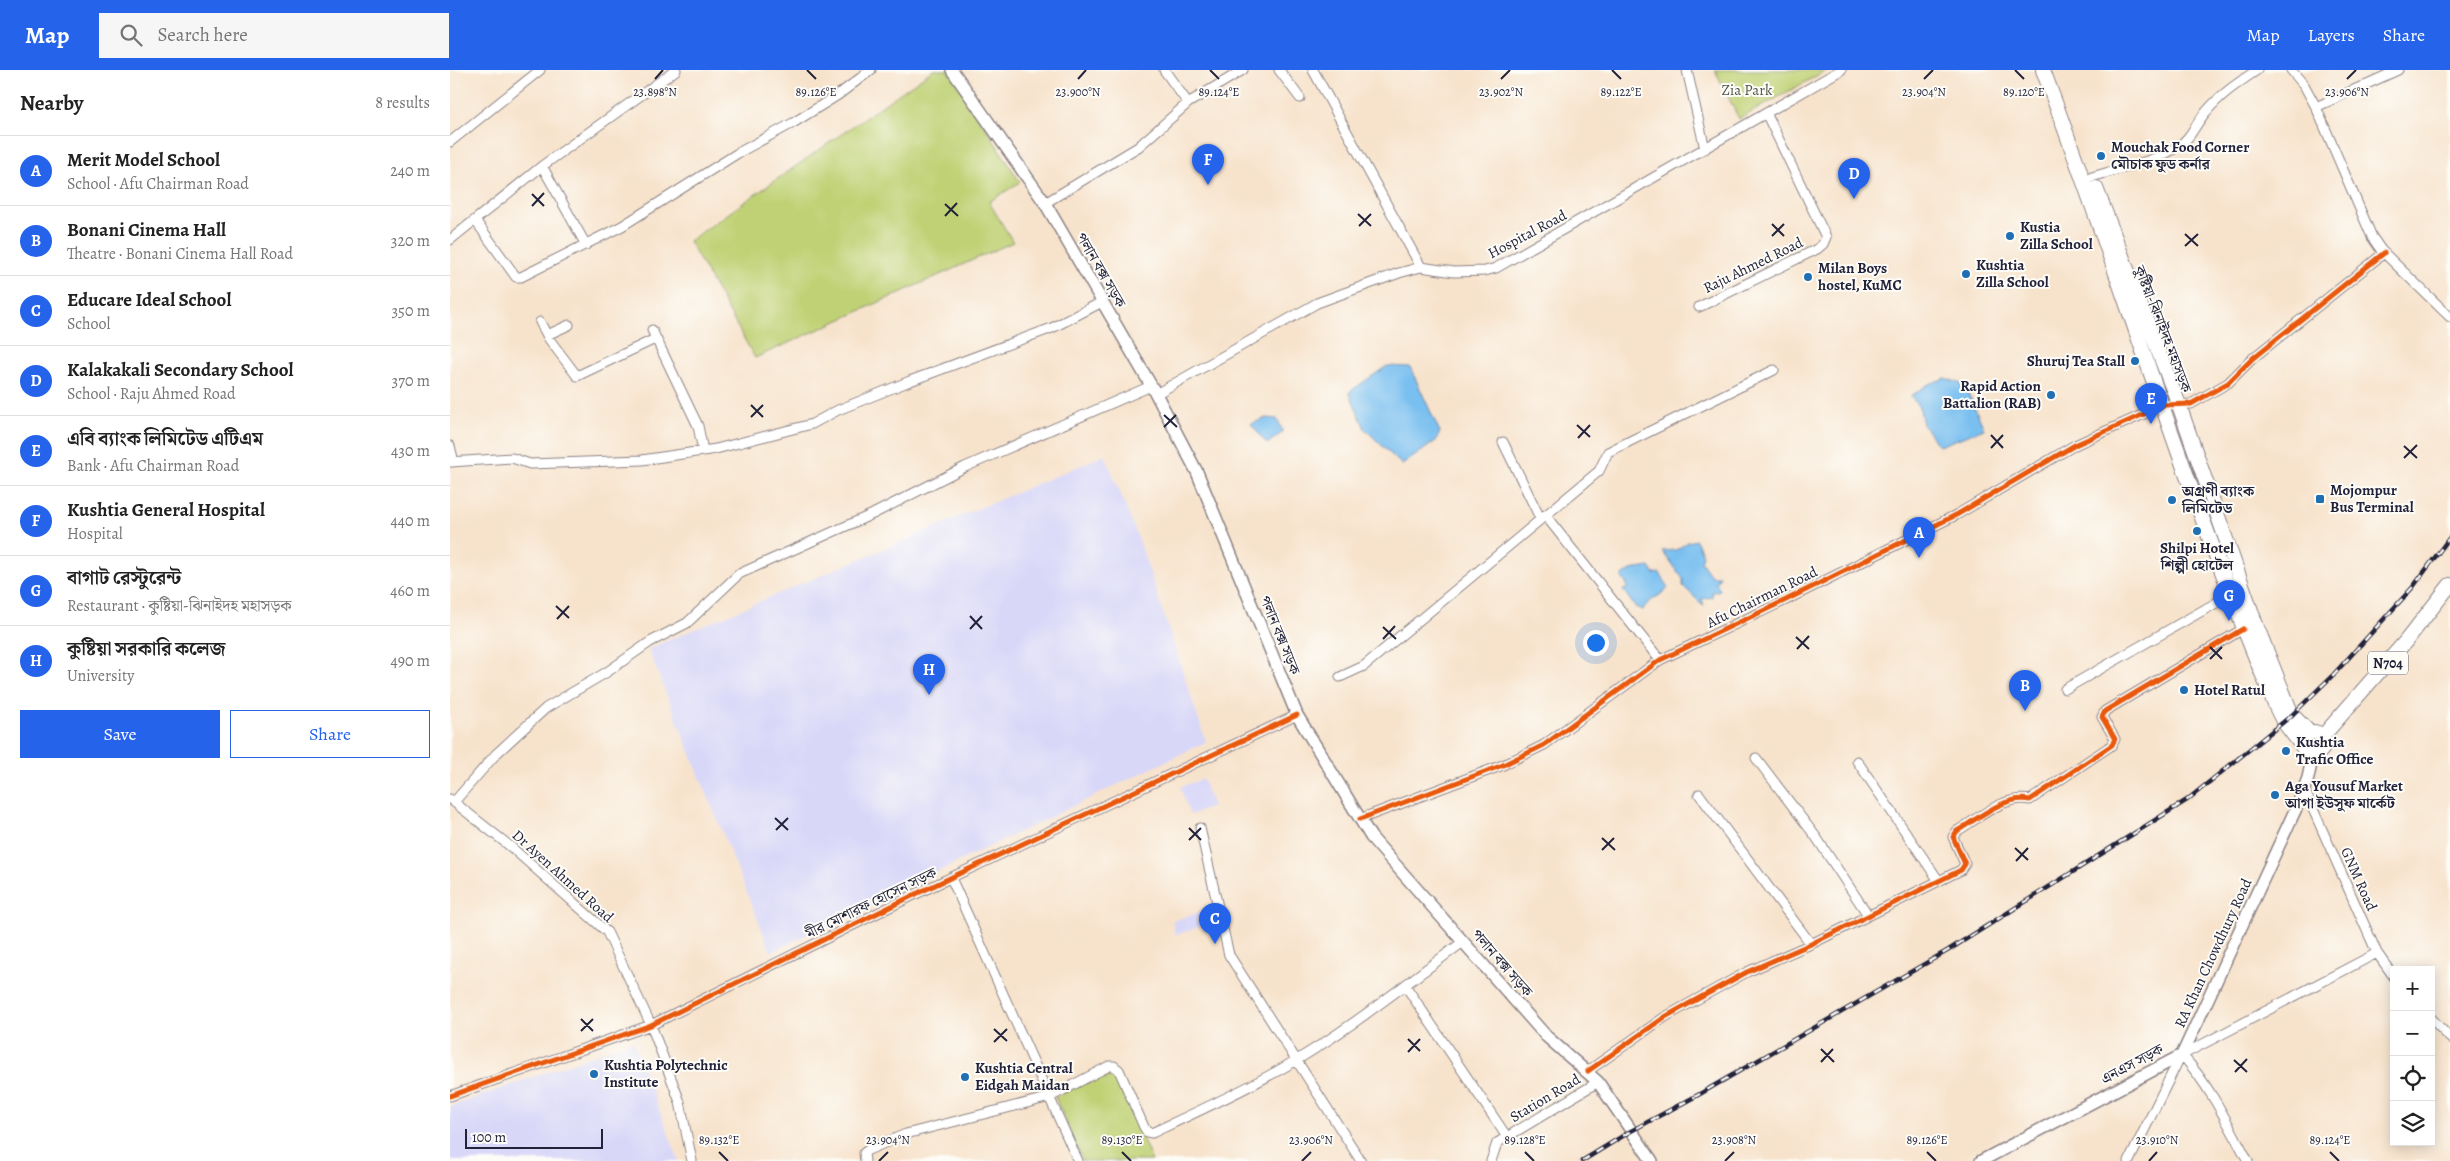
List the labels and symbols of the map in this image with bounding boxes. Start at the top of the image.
park label: Zia Park [1722,80,1773,100]
text: 23.898°N [633,84,677,100]
text: 89.126°E [795,84,837,100]
text: 23.900°N [1056,84,1101,100]
text: 89.124°E [1199,84,1239,100]
text: 23.902°N [1479,84,1523,100]
text: 89.122°E [1600,84,1642,100]
text: 23.904°N [1902,84,1946,100]
text: 89.120°E [2003,84,2045,100]
text: 23.906°N [2325,84,2369,100]
place label: Mouchak Food Corner মৌচাক ফুড কর্নার [2111,137,2249,174]
pin: F [1192,144,1224,185]
marker: Mouchak Food Corner মৌচাক ফুড কর্নার [2095,150,2107,162]
pin: D [1838,158,1870,199]
street label: Hospital Road [1484,204,1571,263]
place label: Kustia Zilla School [2020,217,2093,254]
street label: পলান বক্স সড়ক [1072,229,1131,311]
marker: Kustia Zilla School [2004,230,2016,242]
street label: Raju Ahmed Road [1700,232,1807,298]
place label: Kushtia Zilla School [1976,255,2049,292]
place label: Milan Boys hostel, KuMC [1818,258,1902,295]
street label: কুষ্টিয়া-ঝিনাইদহ মহাসড়ক [2129,262,2197,396]
marker: Kushtia Zilla School [1960,268,1972,280]
marker: Milan Boys hostel, KuMC [1802,271,1814,283]
place label: Shuruj Tea Stall [2027,351,2125,371]
marker: Shuruj Tea Stall [2129,355,2141,367]
place label: Rapid Action Battalion (RAB) [1943,376,2042,413]
pin: E [2135,383,2167,424]
marker: Rapid Action Battalion (RAB) [2045,389,2057,401]
place label: Mojompur Bus Terminal [2330,480,2414,517]
place label: অগ্রণী ব্যাংক লিমিটেড [2181,481,2255,518]
marker: Mojompur Bus Terminal [2314,493,2326,505]
marker: অগ্রণী ব্যাংক লিমিটেড [2166,494,2178,506]
pin: A [1903,517,1935,558]
marker: Shilpi Hotel শিল্পী হোটেল [2191,525,2203,537]
place label: Shilpi Hotel শিল্পী হোটেল [2160,538,2234,575]
street label: Afu Chairman Road [1702,561,1822,633]
pin: G [2213,580,2245,621]
street label: পলান বক্স সড়ক [1255,593,1305,678]
your location [1583,630,1609,656]
road number: N704 [2368,652,2408,674]
pin: H [913,654,945,695]
pin: B [2009,670,2041,711]
place label: Hotel Ratul [2194,680,2265,700]
marker: Hotel Ratul [2178,684,2190,696]
place label: Kushtia Trafic Office [2296,732,2374,769]
marker: Kushtia Trafic Office [2280,745,2292,757]
place label: Aga Yousuf Market আগা ইউসুফ মার্কেট [2284,776,2403,813]
marker: Aga Yousuf Market আগা ইউসুফ মার্কেট [2269,789,2281,801]
street label: Dr Ayen Ahmed Road [508,825,619,928]
street label: GNM Road [2336,844,2382,915]
street label: মীর মোশারফ হোসেন সড়ক [801,862,940,944]
street label: RA Khan Chowdhury Road [2170,874,2257,1031]
pin: C [1199,903,1231,944]
street label: পলান বক্স সড়ক [1467,925,1537,1001]
street label: এনএস সড়ক [2097,1039,2167,1089]
place label: Kushtia Polytechnic Institute [604,1055,728,1092]
place label: Kushtia Central Eidgah Maidan [975,1058,1073,1095]
marker: Kushtia Polytechnic Institute [588,1068,600,1080]
street label: Station Road [1506,1069,1585,1127]
marker: Kushtia Central Eidgah Maidan [959,1071,971,1083]
scale bar [465,1126,602,1149]
text: 89.132°E [699,1132,739,1148]
text: 23.904°N [866,1132,910,1148]
text: 89.130°E [1101,1132,1143,1148]
text: 23.906°N [1289,1132,1333,1148]
text: 89.128°E [1504,1132,1546,1148]
text: 23.908°N [1712,1132,1757,1148]
text: 89.126°E [1906,1132,1948,1148]
text: 23.910°N [2136,1132,2179,1148]
text: 89.124°E [2310,1132,2350,1148]

